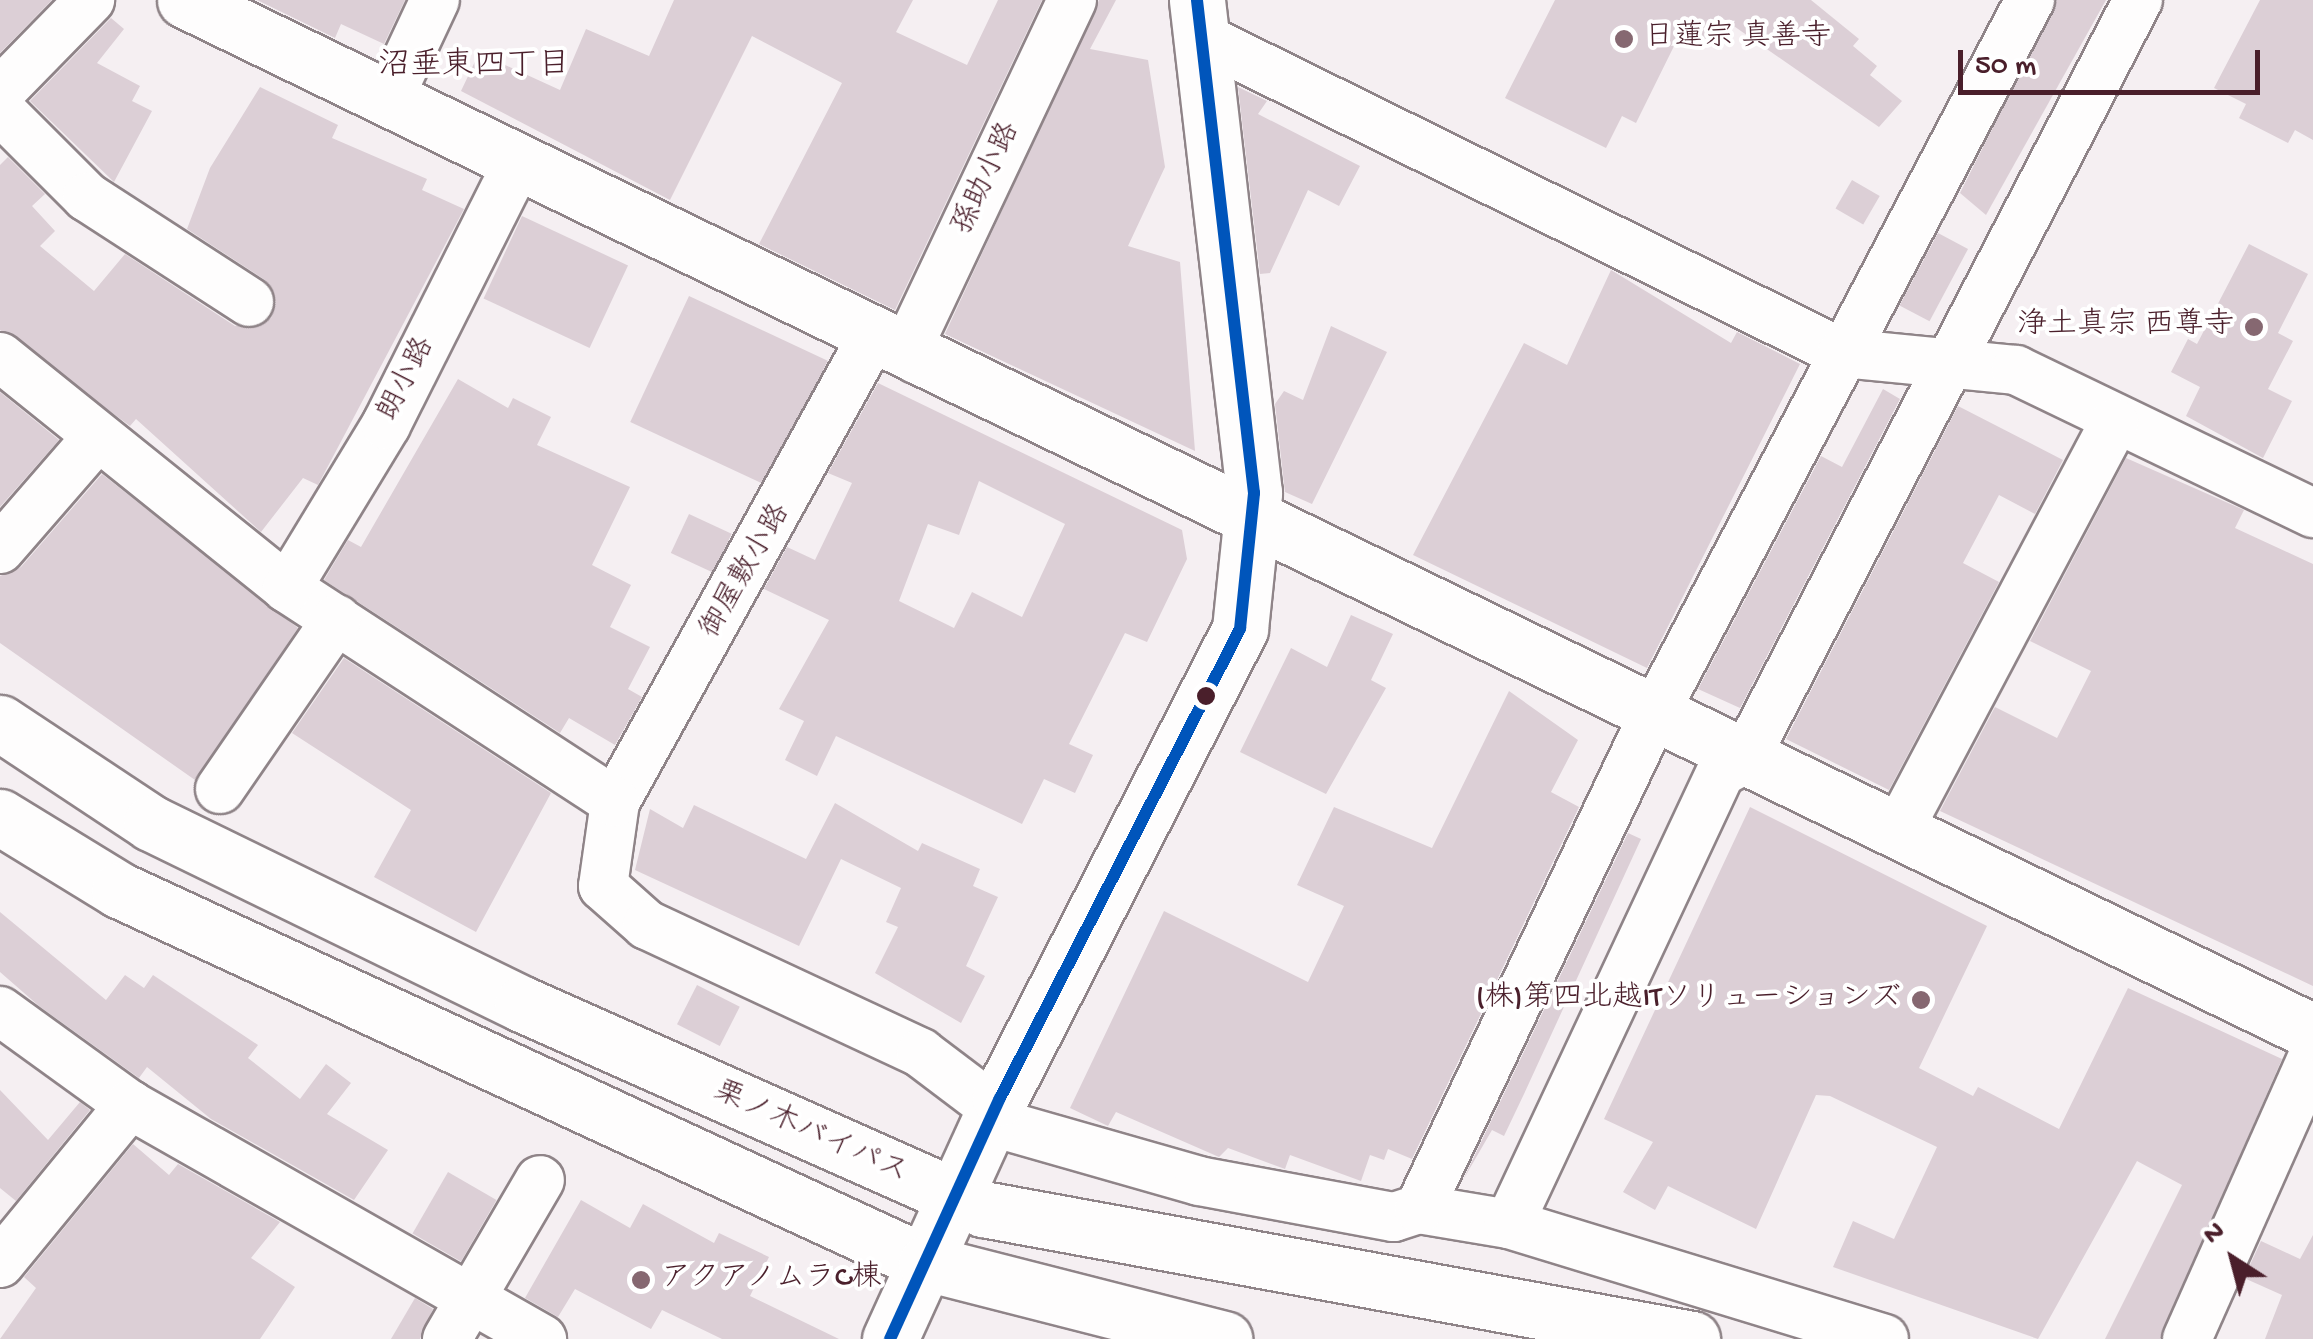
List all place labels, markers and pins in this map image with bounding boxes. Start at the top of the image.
place label: 日蓮宗 真善寺 [1644,21,1831,57]
marker: 日蓮宗 真善寺 [1613,28,1635,50]
place label: 浄土真宗 西尊寺 [2017,309,2234,345]
marker: 浄土真宗 西尊寺 [2243,316,2265,338]
unlabelled marker [1196,686,1216,706]
place label: (株)第四北越ITソリューションズ [1475,982,1901,1018]
marker: (株)第四北越ITソリューションズ [1910,989,1932,1011]
place label: アクアノムラC棟 [661,1262,887,1298]
marker: アクアノムラC棟 [630,1269,652,1291]

